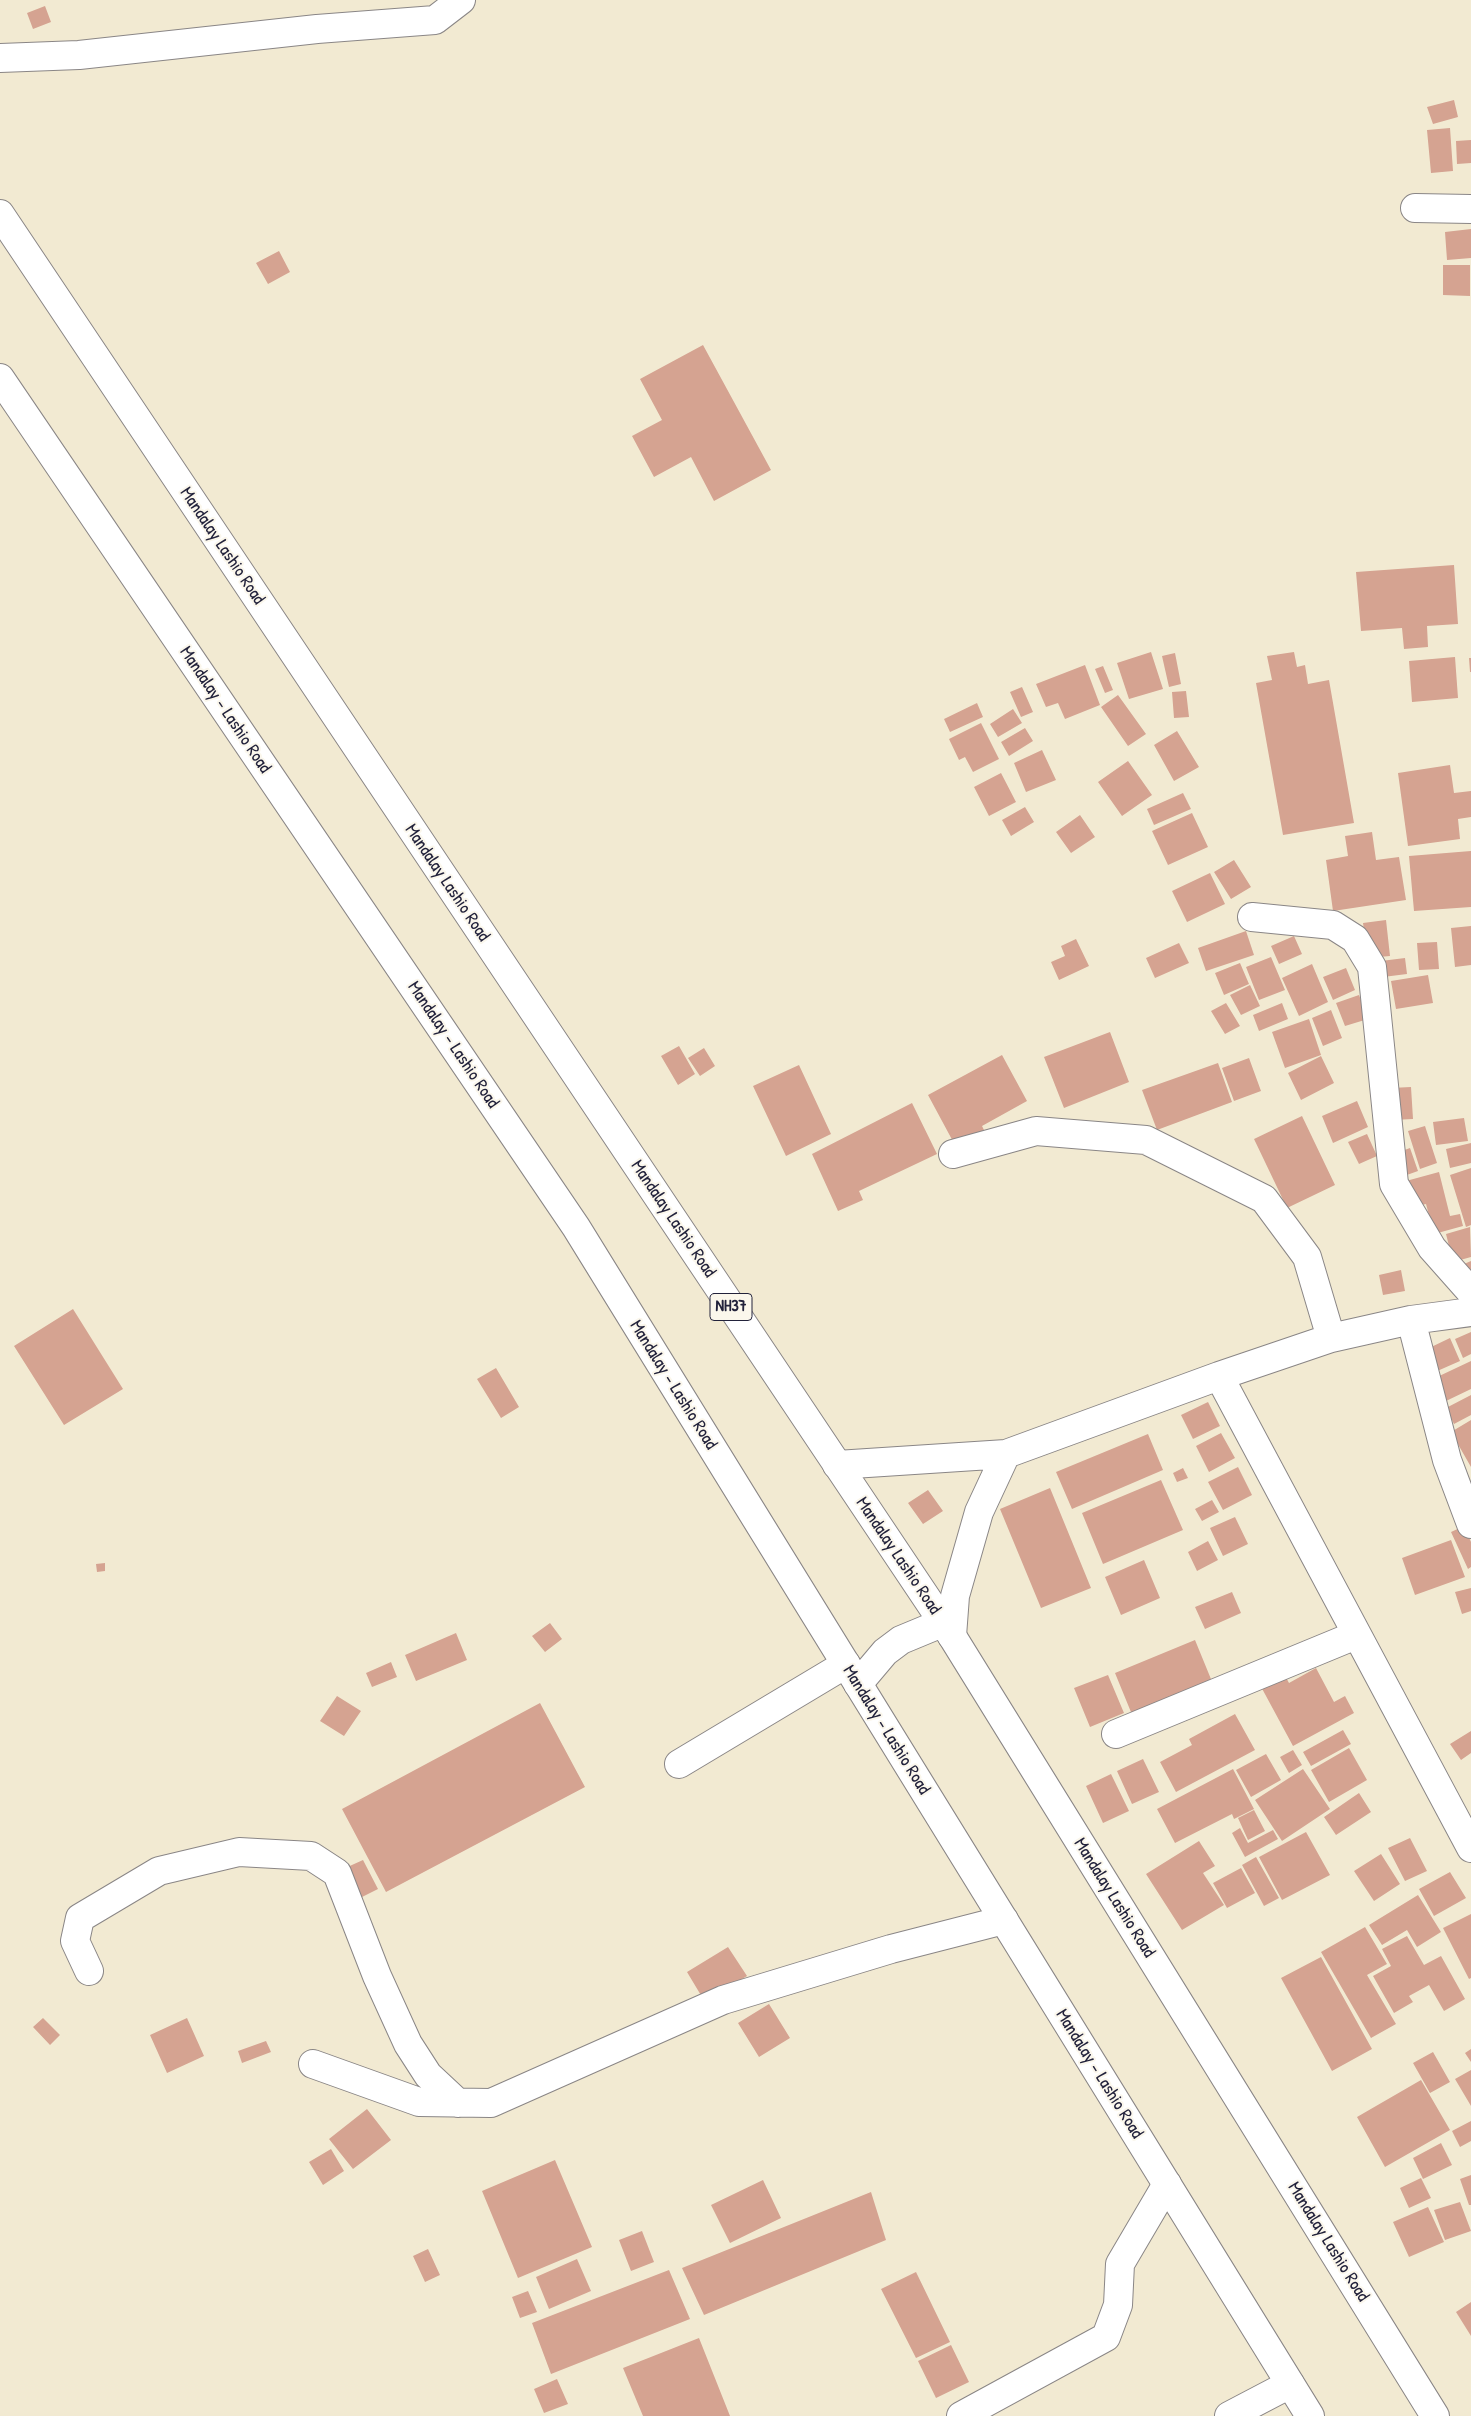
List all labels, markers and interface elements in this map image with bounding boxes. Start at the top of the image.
street label: Mandalay Lashio Road [175,483,269,609]
street label: Mandalay - Lashio Road [175,643,275,777]
street label: Mandalay Lashio Road [400,820,494,946]
street label: Mandalay - Lashio Road [403,978,503,1112]
street label: Mandalay Lashio Road [626,1156,720,1282]
road number: NH37 [710,1294,752,1320]
street label: Mandalay - Lashio Road [625,1316,721,1454]
street label: Mandalay Lashio Road [851,1493,945,1619]
street label: Mandalay - Lashio Road [838,1661,934,1799]
street label: Mandalay Lashio Road [1069,1834,1159,1962]
street label: Mandalay - Lashio Road [1051,2005,1147,2143]
street label: Mandalay Lashio Road [1283,2178,1373,2306]

